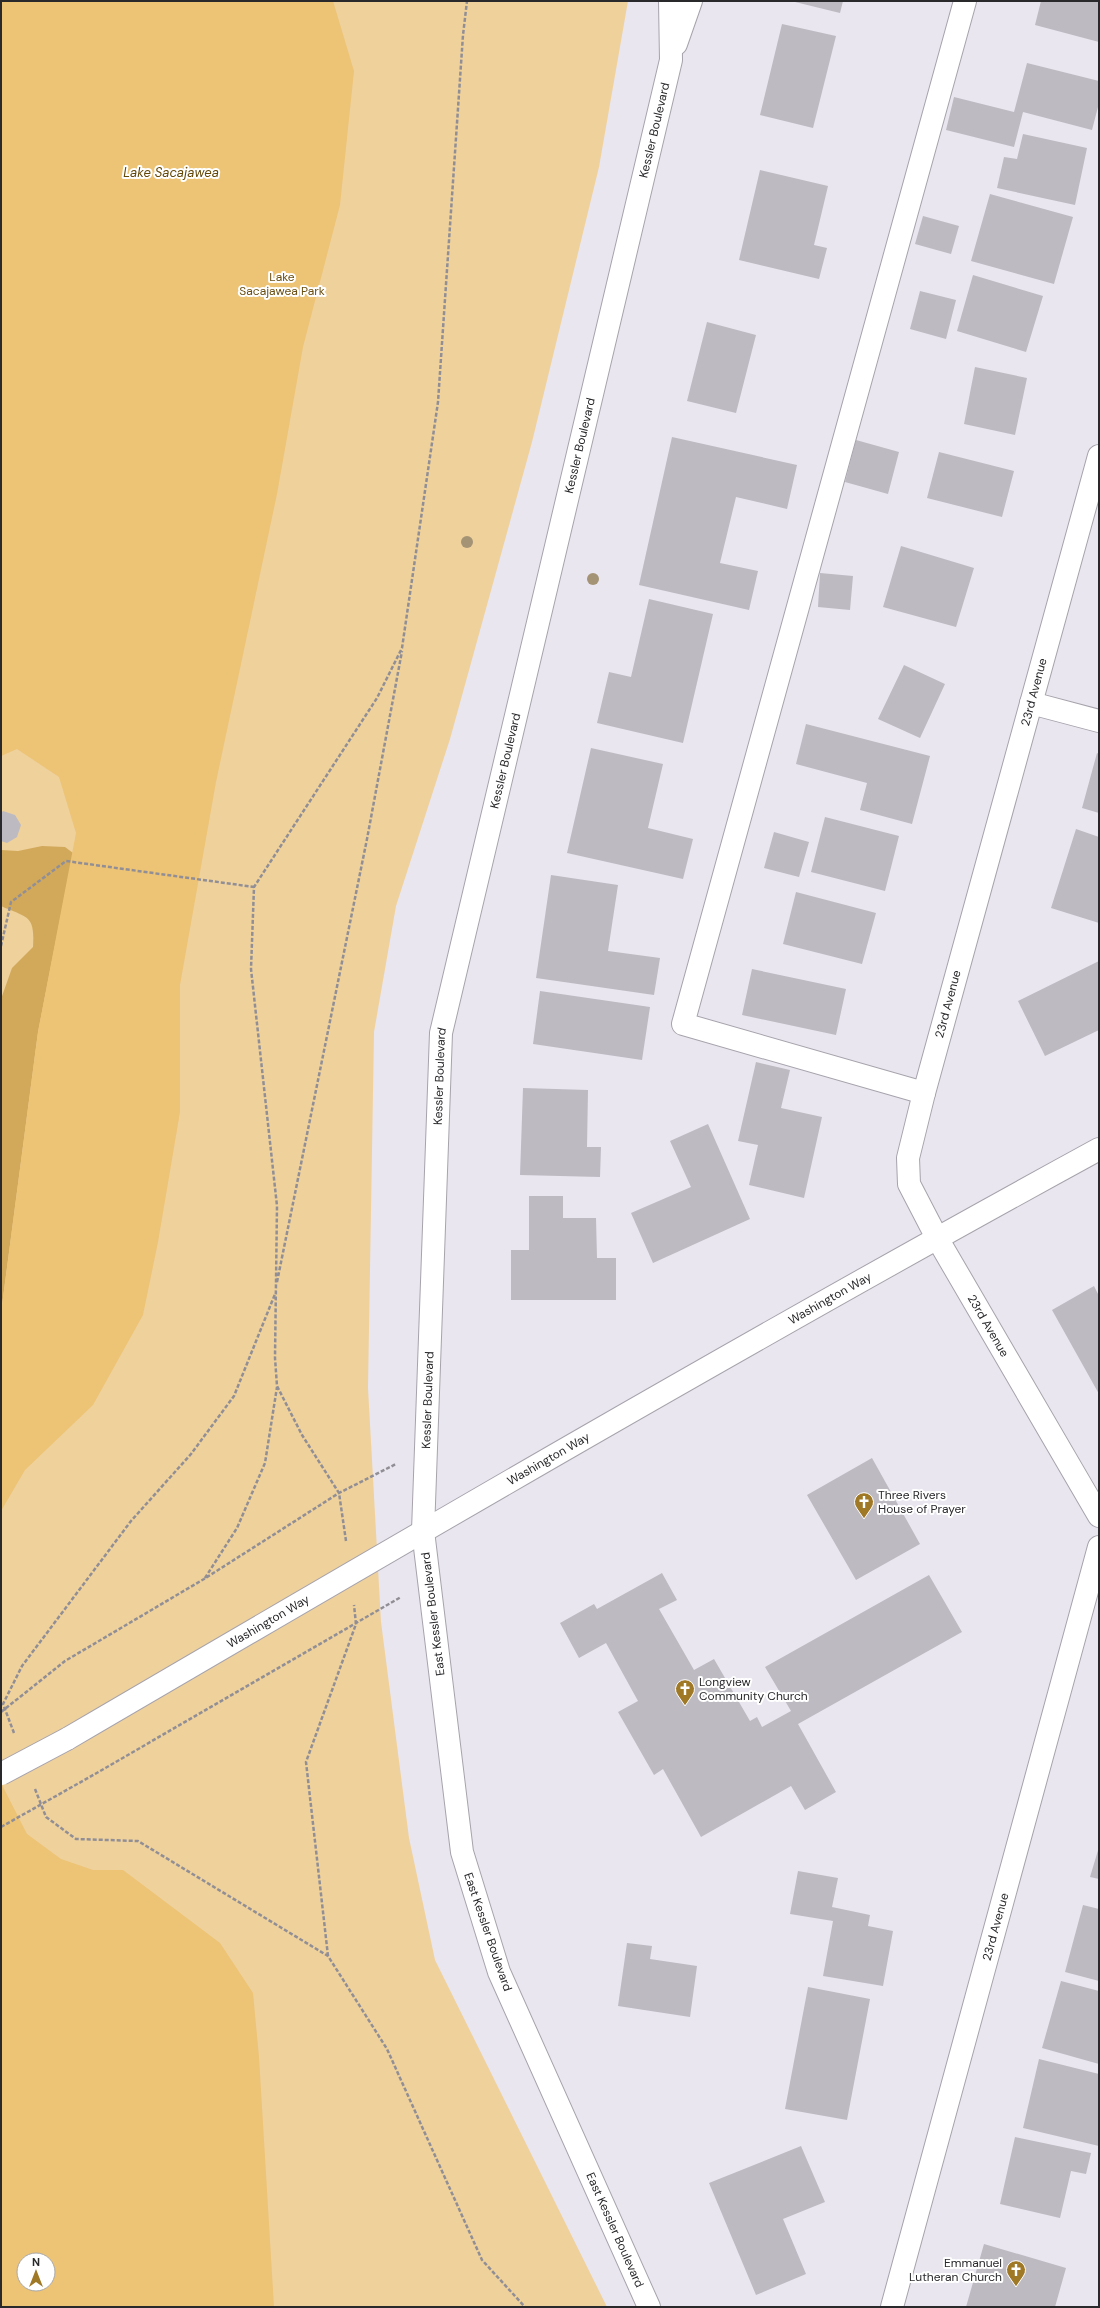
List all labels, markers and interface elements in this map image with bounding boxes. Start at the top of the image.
street label: Kessler Boulevard [635,81,673,179]
water label: Lake Sacajawea [123,164,219,181]
park label: Lake Sacajawea Park [239,269,325,299]
street label: Kessler Boulevard [561,396,599,495]
street label: 23rd Avenue [1017,656,1051,728]
street label: Kessler Boulevard [486,712,524,810]
street label: 23rd Avenue [931,968,965,1040]
street label: Kessler Boulevard [430,1026,450,1125]
street label: Washington Way [786,1268,875,1328]
street label: 23rd Avenue [964,1292,1013,1360]
street label: Kessler Boulevard [418,1351,437,1449]
street label: Washington Way [504,1429,593,1489]
place label: Three Rivers House of Prayer [878,1487,966,1517]
church icon: Three Rivers House of Prayer [853,1491,875,1519]
street label: East Kessler Boulevard [417,1551,449,1677]
street label: Washington Way [224,1591,313,1652]
place label: Longview Community Church [699,1674,808,1704]
church icon: Longview Community Church [674,1678,696,1706]
street label: East Kessler Boulevard [460,1871,516,1993]
street label: 23rd Avenue [979,1891,1012,1963]
street label: East Kessler Boulevard [582,2170,648,2290]
north arrow [16,2252,56,2292]
text: N [32,2255,40,2269]
place label: Emmanuel Lutheran Church [909,2255,1002,2285]
church icon: Emmanuel Lutheran Church [1005,2259,1027,2287]

